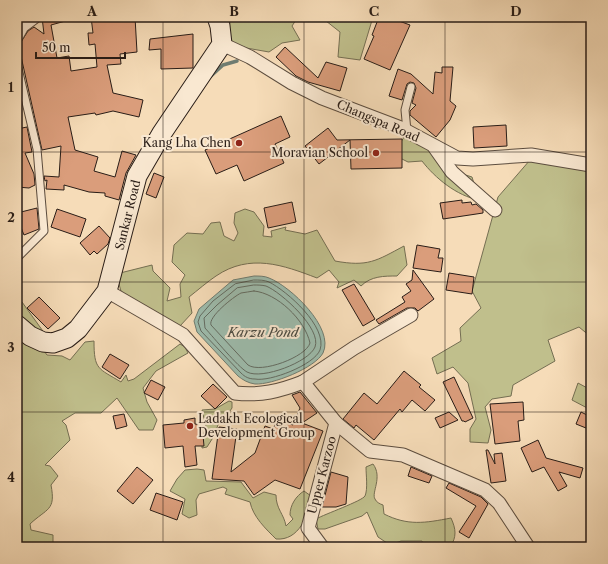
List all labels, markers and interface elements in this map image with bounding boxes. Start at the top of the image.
text: A [86,3,98,19]
text: B [229,3,239,19]
text: C [369,3,379,19]
text: D [510,3,522,19]
scale bar [36,34,125,60]
text: 50 m [42,40,71,55]
text: 1 [8,79,14,95]
street label: Changspa Road [334,96,423,145]
place label: Kang Lha Chen [143,135,231,150]
marker: Kang Lha Chen [234,138,244,148]
place label: Moravian School [271,145,368,160]
marker: Moravian School [371,148,381,158]
street label: Sankar Road [112,178,144,251]
text: 2 [7,209,15,225]
water label: Karzu Pond [227,324,300,340]
text: 3 [7,339,15,355]
place label: Ladakh Ecological Development Group [198,411,315,440]
marker: Ladakh Ecological Development Group [185,421,195,431]
street label: Upper Karzoo [304,434,339,516]
text: 4 [7,469,15,485]

